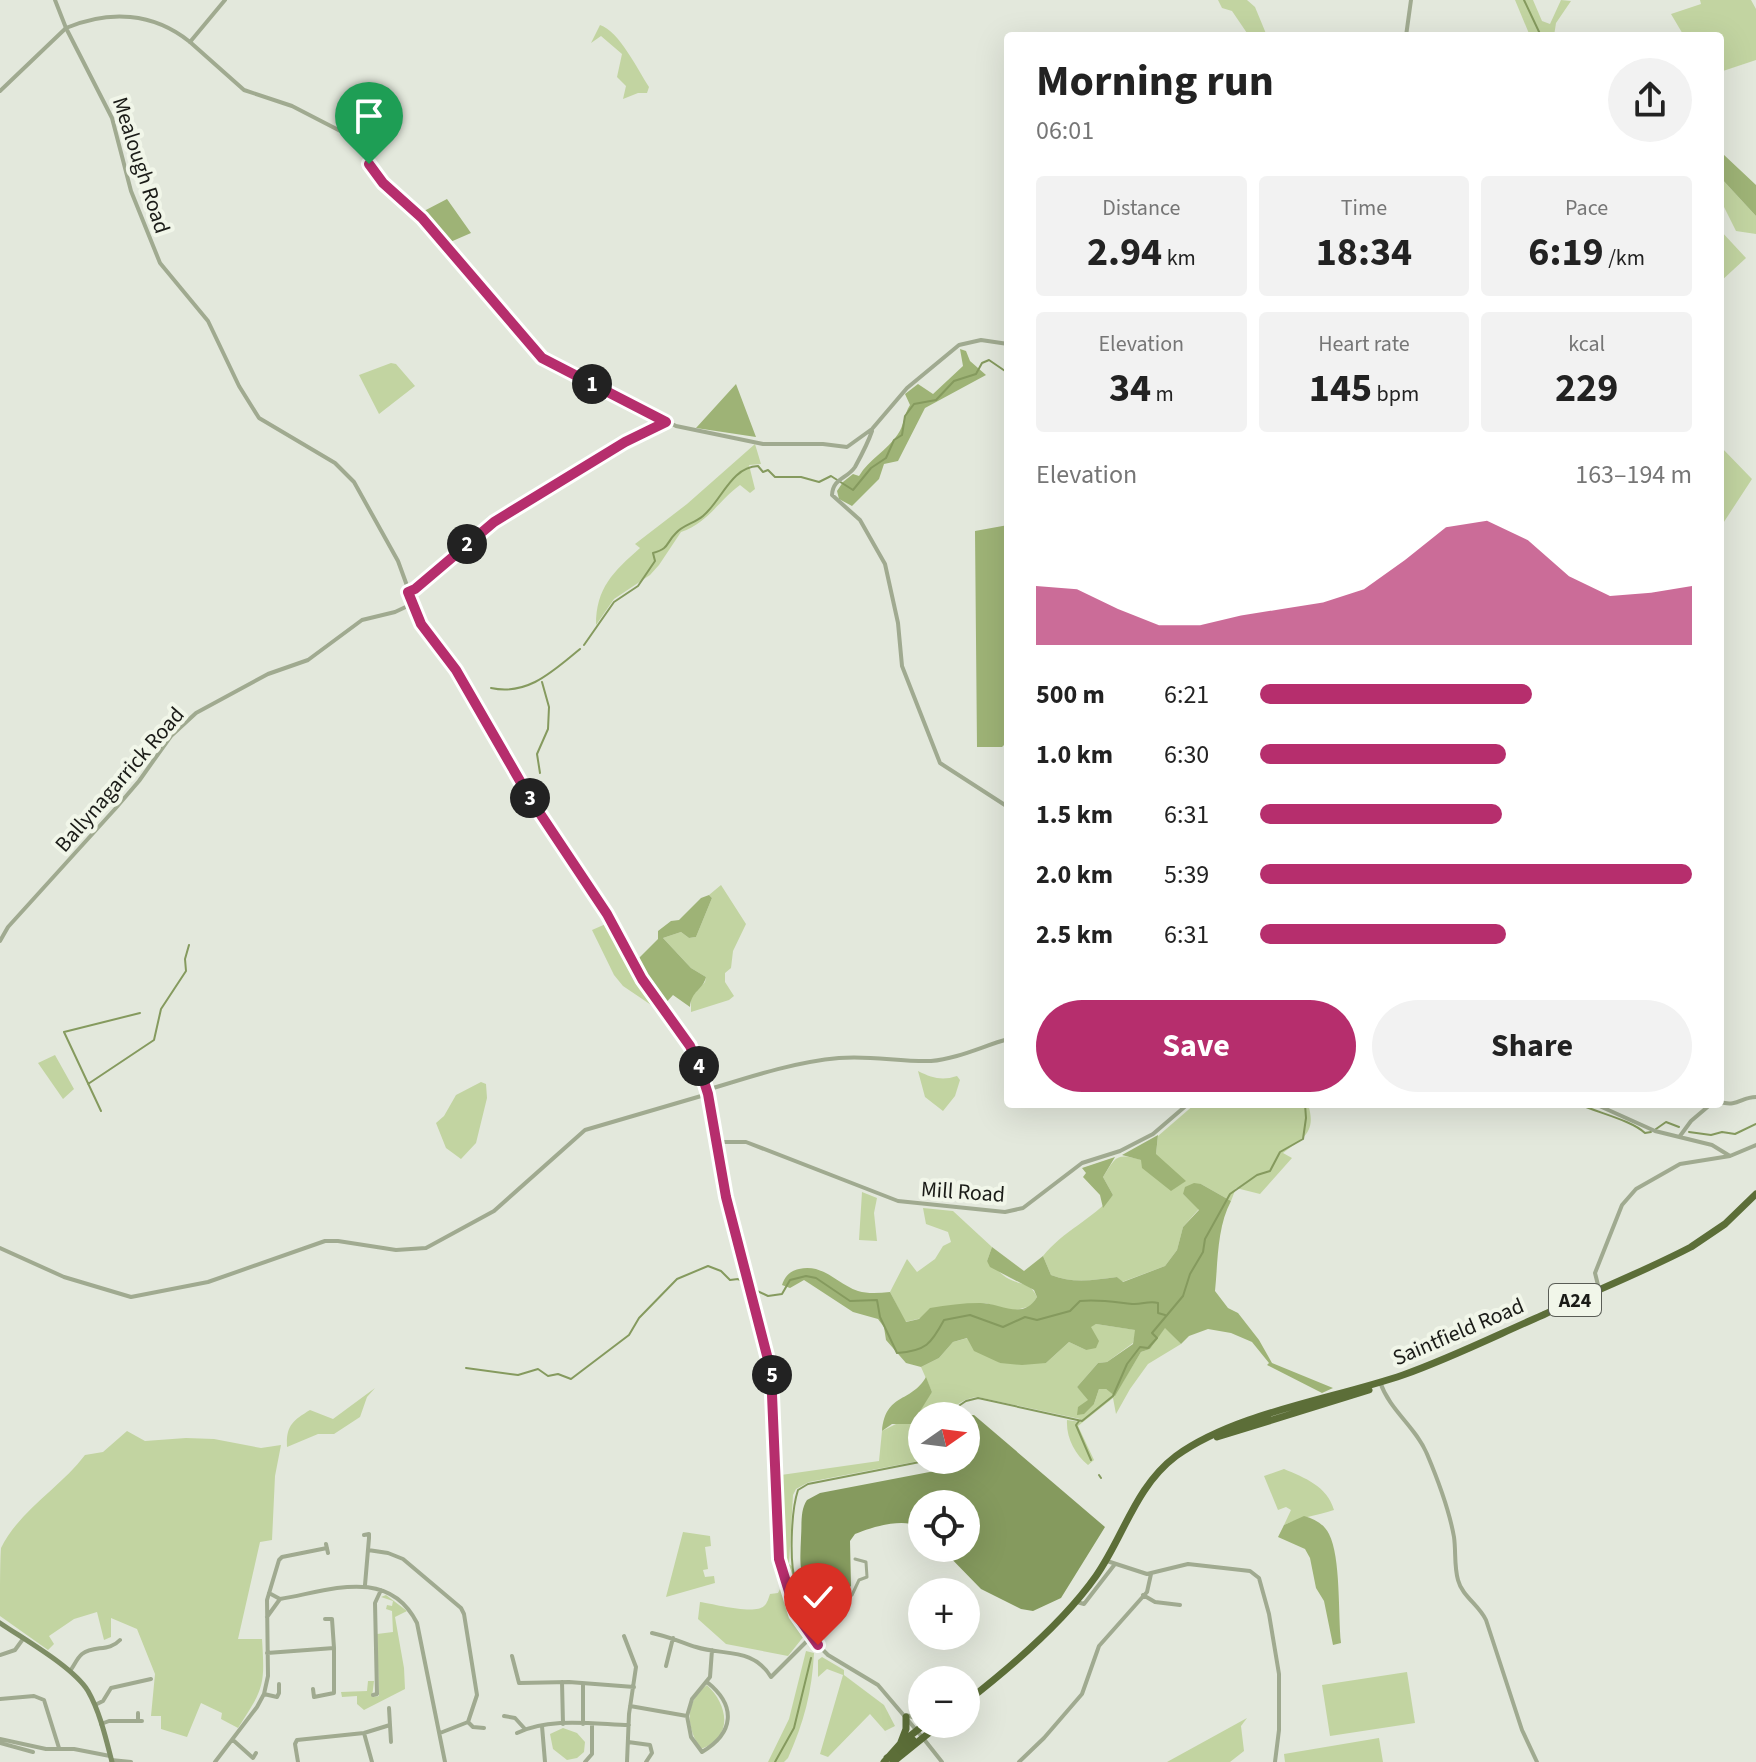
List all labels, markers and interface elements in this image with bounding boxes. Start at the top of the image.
text: Morning run [1036,50,1274,113]
button: share [1608,58,1692,142]
pin [335,82,403,164]
street label: Mealough Road [104,93,178,238]
icon: arrive [347,94,391,138]
text: 06:01 [1036,112,1094,149]
text: Distance [1102,192,1180,224]
text: Time [1341,192,1387,224]
text: Pace [1565,192,1608,224]
text: 2.94 [1087,224,1162,281]
text: 18:34 [1316,224,1412,281]
text: 6:19 [1528,224,1604,281]
text: km [1162,242,1196,274]
text: /km [1604,242,1645,274]
text: Elevation [1098,328,1184,360]
text: Heart rate [1318,328,1410,360]
text: kcal [1568,328,1605,360]
text: 34 [1109,360,1151,417]
text: 145 [1309,360,1372,417]
text: 229 [1555,360,1618,417]
pin: 1 [572,364,612,404]
text: 1 [586,368,598,400]
text: m [1151,378,1174,410]
text: bpm [1372,378,1419,410]
text: Elevation [1036,456,1137,493]
text: 163–194 m [1575,456,1692,493]
pin: 2 [447,524,487,564]
text: 2 [461,528,473,560]
text: 500 m [1036,676,1105,713]
text: 6:21 [1164,676,1209,713]
street label: Ballynagarrick Road [47,700,192,859]
text: 1.0 km [1036,736,1113,773]
text: 6:30 [1164,736,1209,773]
pin: 3 [510,778,550,818]
text: 3 [524,782,536,814]
text: 1.5 km [1036,796,1113,833]
text: 6:31 [1164,796,1209,833]
text: 2.0 km [1036,856,1113,893]
text: 5:39 [1164,856,1209,893]
text: 2.5 km [1036,916,1113,953]
text: 6:31 [1164,916,1209,953]
button: Save [1036,1000,1356,1092]
button: Share [1372,1000,1692,1092]
pin: 4 [679,1046,719,1086]
text: 4 [693,1050,705,1082]
street label: Mill Road [920,1173,1006,1211]
road number: A24 [1549,1284,1601,1316]
street label: Saintfield Road [1388,1290,1529,1374]
pin: 5 [752,1355,792,1395]
text: 5 [766,1359,778,1391]
north arrow [908,1402,980,1474]
map controls [908,1402,980,1738]
button: locate [908,1490,980,1562]
pin [784,1563,852,1645]
icon: check [796,1575,840,1619]
button: + [908,1578,980,1650]
button: − [908,1666,980,1738]

